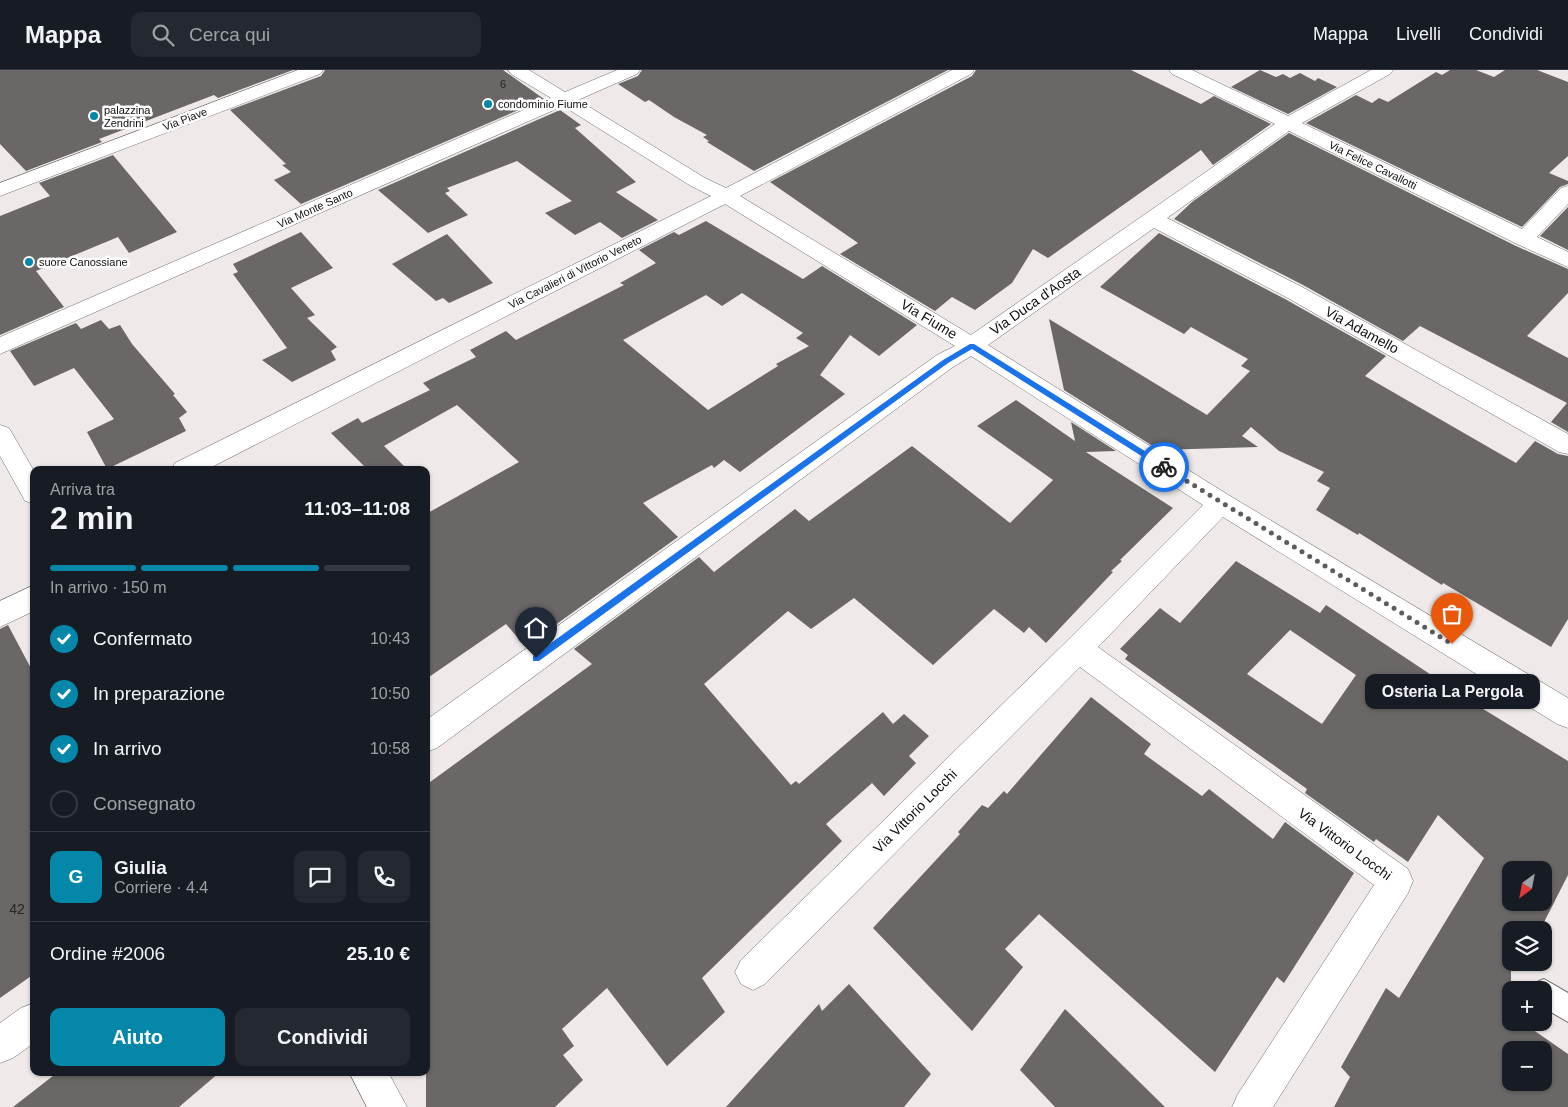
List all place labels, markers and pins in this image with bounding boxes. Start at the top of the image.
marker: condominio Fiume [482,98,494,110]
place label: condominio Fiume [498,98,588,110]
place label: palazzina Zendrini [104,104,151,129]
marker: palazzina Zendrini [88,110,100,122]
marker: suore Canossiane [23,256,35,268]
place label: suore Canossiane [39,256,128,268]
pin [1431,593,1473,644]
pin [515,607,557,658]
callout: Osteria La Pergola [1364,674,1540,709]

